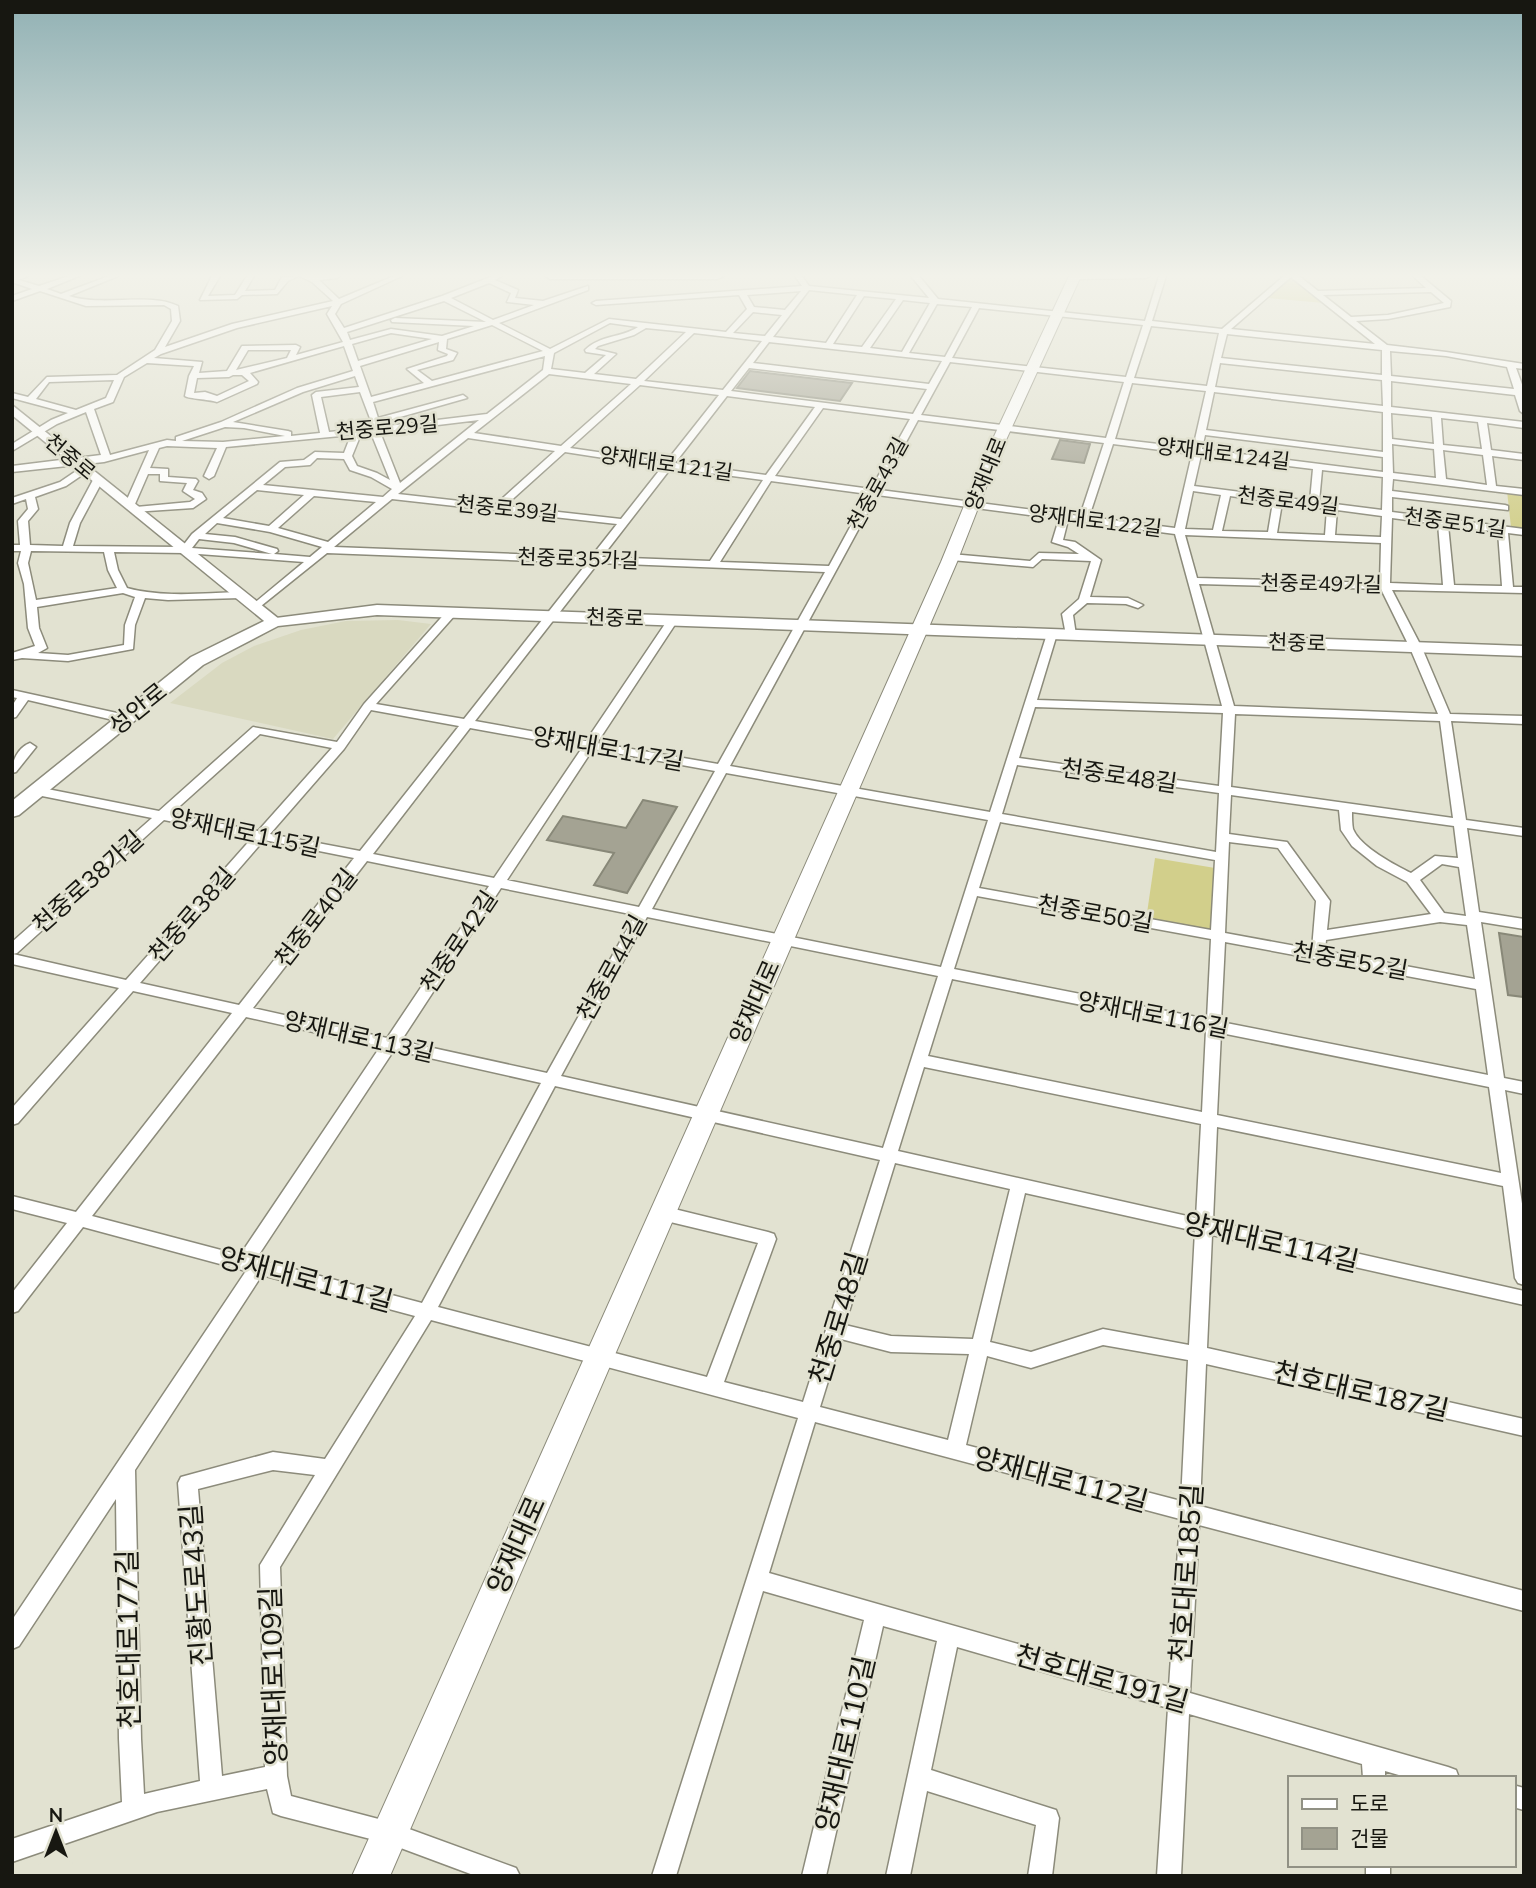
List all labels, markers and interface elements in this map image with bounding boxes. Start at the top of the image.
street label: 천중로29길 [335,410,439,444]
street label: 천중로 [40,428,101,485]
street label: 천중로43길 [841,432,913,535]
street label: 양재대로124길 [1155,432,1291,474]
street label: 양재대로 [959,433,1012,514]
street label: 양재대로121길 [598,441,734,485]
street label: 천중로49길 [1236,481,1341,519]
street label: 천중로39길 [455,490,559,526]
street label: 양재대로122길 [1027,499,1163,541]
street label: 천중로51길 [1403,502,1508,542]
street label: 천중로35가길 [517,543,639,573]
street label: 천중로49가길 [1260,569,1382,597]
street label: 천중로 [586,603,644,631]
street label: 천중로 [1268,628,1326,656]
street label: 성안로 [102,676,173,741]
street label: 양재대로117길 [530,720,686,776]
street label: 천중로48길 [1059,752,1179,798]
street label: 양재대로115길 [167,801,323,863]
street label: 천중로38가길 [26,824,149,939]
street label: 천중로38길 [142,860,241,968]
street label: 천중로40길 [267,862,363,973]
street label: 천중로42길 [413,885,503,998]
street label: 천중로50길 [1035,888,1155,938]
street label: 천중로44길 [570,909,653,1026]
street label: 천중로52길 [1290,935,1410,985]
street label: 양재대로 [722,955,786,1048]
street label: 양재대로116길 [1075,985,1231,1043]
street label: 양재대로113길 [281,1004,437,1068]
street label: 양재대로114길 [1180,1204,1362,1279]
street label: 양재대로111길 [215,1238,397,1319]
street label: 천중로48길 [801,1247,874,1388]
street label: 천호대로187길 [1270,1353,1452,1428]
street label: 양재대로112길 [970,1438,1152,1519]
street label: 천호대로185길 [1162,1482,1209,1664]
street label: 양재대로 [479,1491,552,1599]
street label: 진황도로43길 [172,1503,219,1667]
street label: 천호대로177길 [108,1549,147,1729]
street label: 양재대로109길 [252,1586,293,1766]
street label: 천호대로191길 [1011,1636,1193,1719]
street label: 양재대로110길 [807,1653,882,1835]
legend [1288,1776,1515,1867]
text: 도로 [1350,1790,1389,1816]
north arrow [21,1797,91,1867]
text: N [49,1803,63,1827]
text: 건물 [1350,1825,1389,1851]

